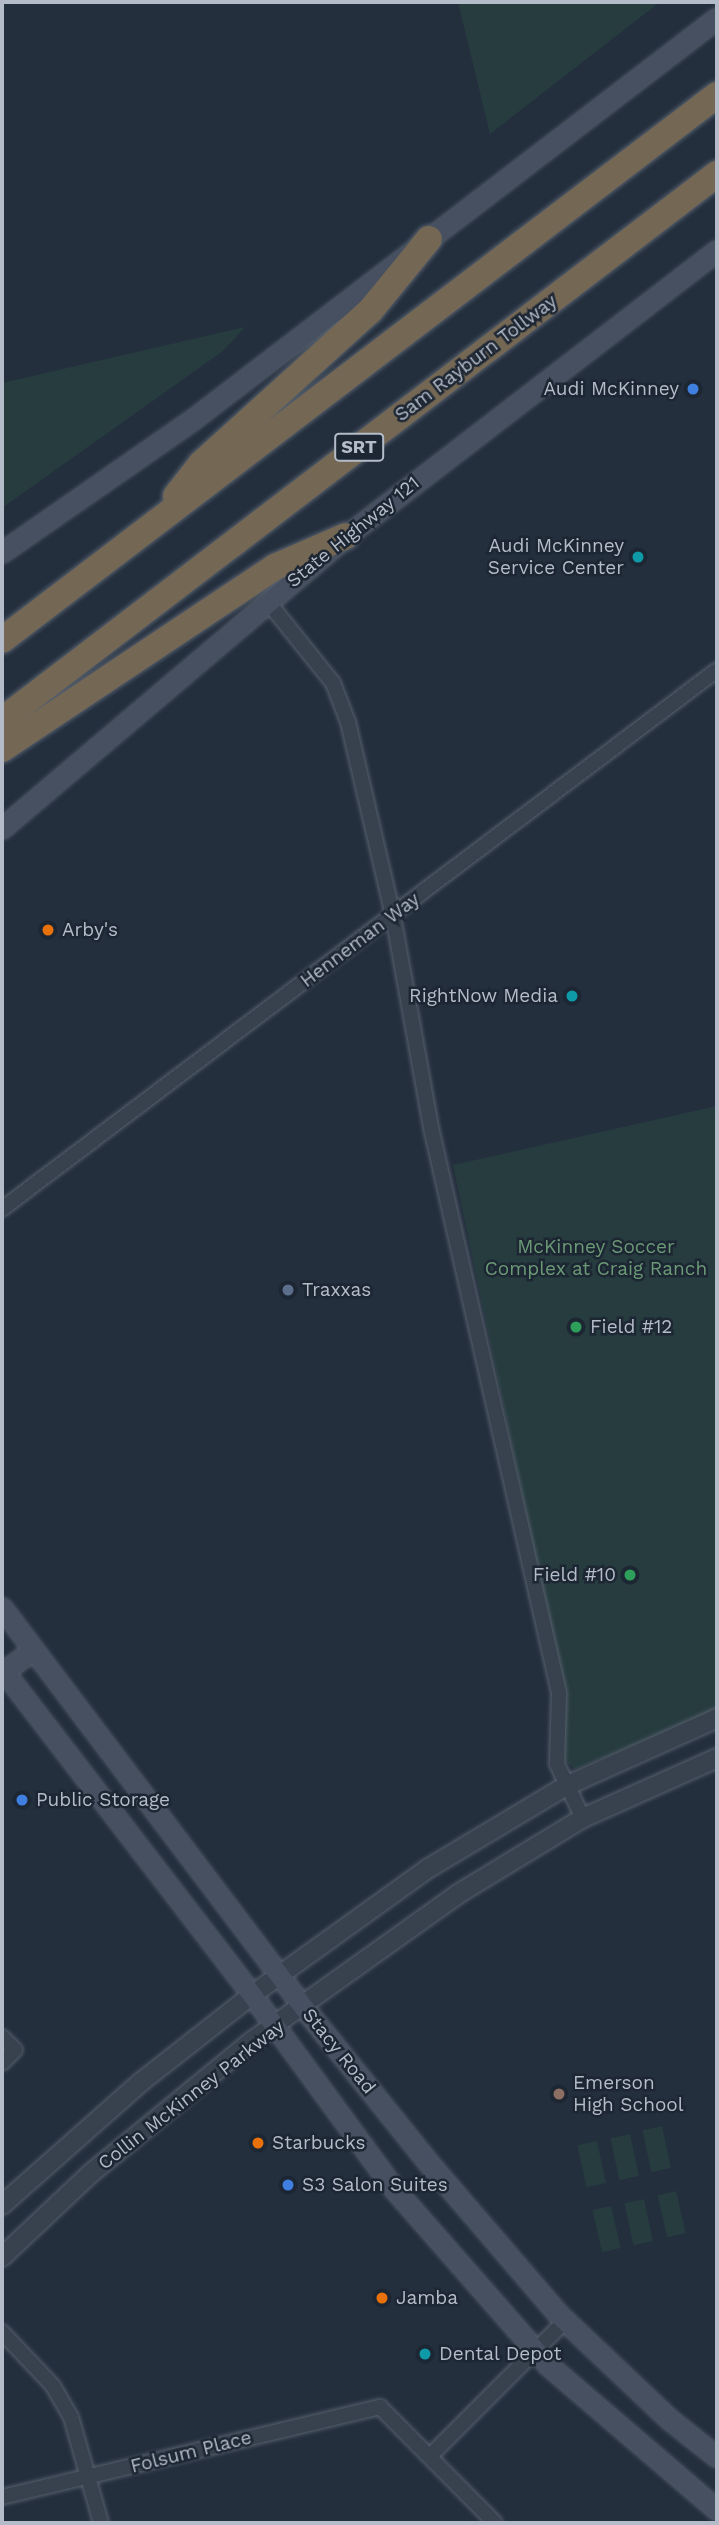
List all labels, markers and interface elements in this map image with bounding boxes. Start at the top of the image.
street label: Sam Rayburn Tollway [390,290,562,426]
place label: Audi McKinney [543,378,679,400]
marker: Audi McKinney [685,381,701,397]
road number: SRT [333,432,385,462]
street label: State Highway 121 [282,471,424,593]
place label: Audi McKinney Service Center [488,535,624,579]
marker: Audi McKinney Service Center [630,549,646,565]
street label: Henneman Way [296,888,424,992]
place label: Arby's [62,919,118,941]
marker: Arby's [40,922,56,938]
place label: RightNow Media [409,985,558,1007]
marker: RightNow Media [564,988,580,1004]
park label: McKinney Soccer Complex at Craig Ranch [485,1236,707,1280]
place label: Traxxas [302,1279,371,1301]
marker: Traxxas [280,1282,296,1298]
place label: Field #12 [590,1316,672,1338]
marker: Field #12 [568,1319,584,1335]
place label: Field #10 [533,1564,616,1586]
marker: Field #10 [622,1567,638,1583]
place label: Public Storage [36,1789,170,1811]
marker: Public Storage [14,1792,30,1808]
street label: Stacy Road [297,2003,381,2099]
street label: Collin McKinney Parkway [93,2015,289,2175]
place label: Emerson High School [573,2072,684,2116]
marker: Emerson High School [551,2086,567,2102]
place label: Starbucks [272,2132,365,2154]
marker: Starbucks [250,2135,266,2151]
place label: S3 Salon Suites [302,2174,448,2196]
marker: S3 Salon Suites [280,2177,296,2193]
place label: Jamba [396,2287,458,2309]
marker: Jamba [374,2290,390,2306]
place label: Dental Depot [439,2343,562,2365]
marker: Dental Depot [417,2346,433,2362]
street label: Folsum Place [128,2426,254,2478]

